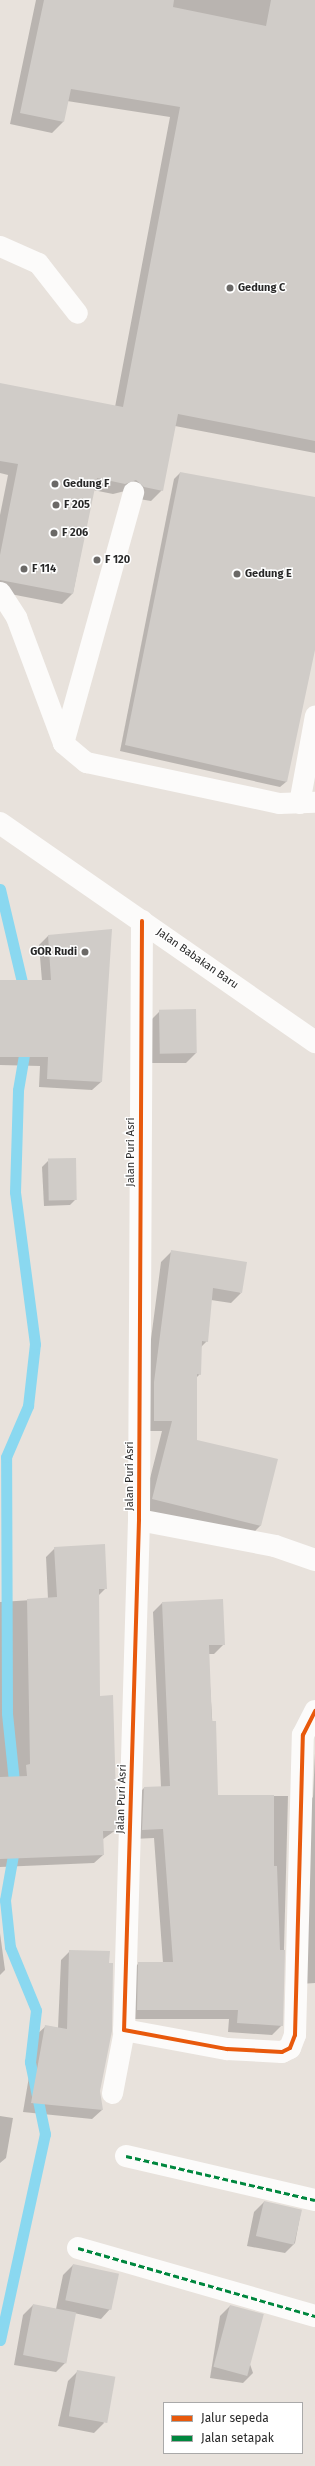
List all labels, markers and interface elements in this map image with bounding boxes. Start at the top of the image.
place label: Gedung C [238,281,285,295]
marker: Gedung C [225,283,235,293]
place label: Gedung F [63,477,109,491]
marker: Gedung F [50,479,60,489]
place label: F 205 [64,498,90,512]
marker: F 205 [51,500,61,510]
place label: F 206 [62,526,88,540]
marker: F 206 [49,528,59,538]
place label: F 120 [105,553,130,567]
marker: F 120 [92,555,102,565]
place label: F 114 [32,562,56,576]
marker: F 114 [19,564,29,574]
place label: Gedung E [245,567,292,581]
marker: Gedung E [232,569,242,579]
street label: Jalan Babakan Baru [154,926,240,992]
place label: GOR Rudi [30,945,77,959]
marker: GOR Rudi [80,947,90,957]
street label: Jalan Puri Asri [124,1117,138,1187]
street label: Jalan Puri Asri [123,1441,137,1511]
street label: Jalan Puri Asri [114,1764,130,1834]
legend [163,2402,303,2454]
text: Jalur sepeda [201,2411,269,2425]
text: Jalan setapak [201,2431,274,2445]

